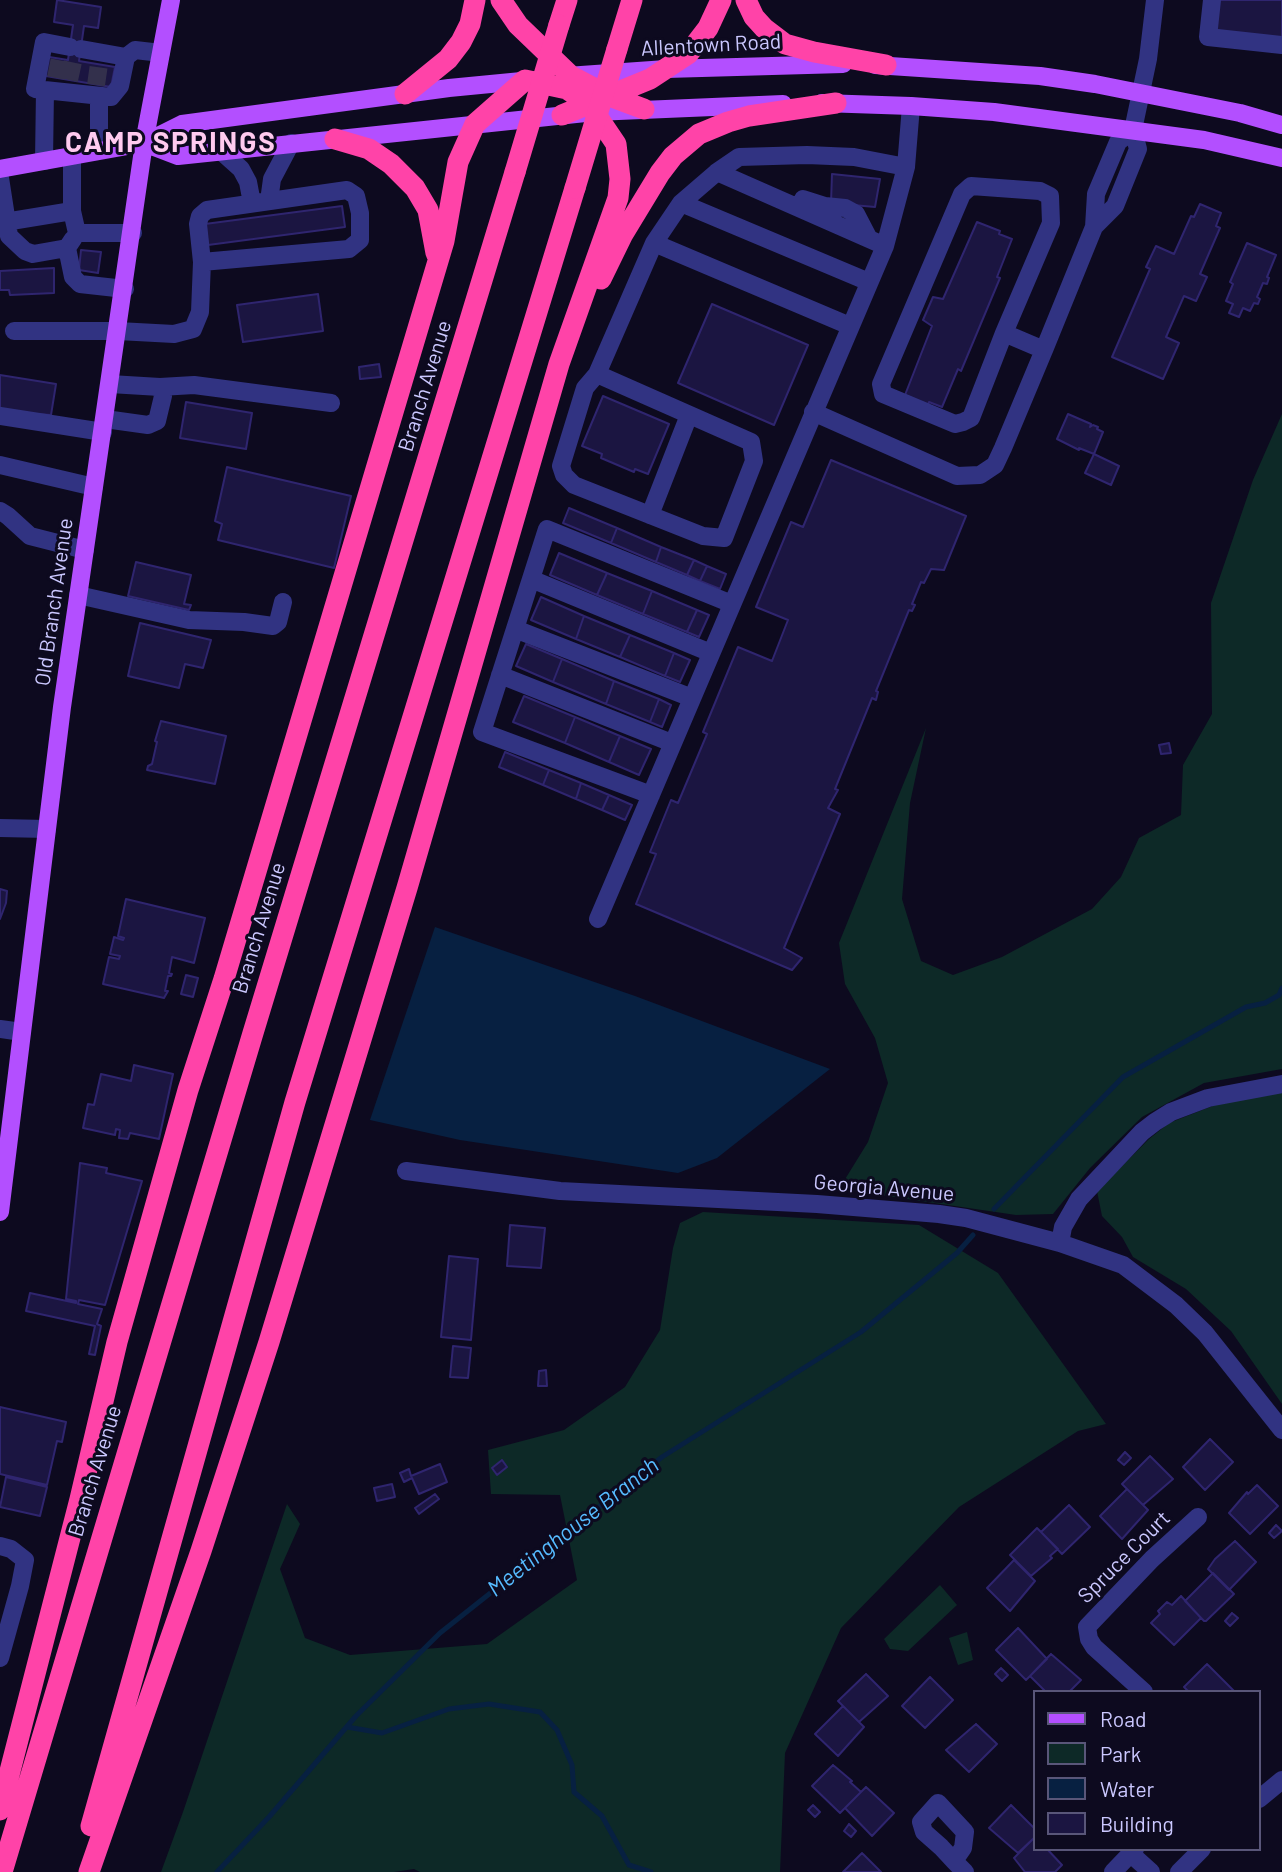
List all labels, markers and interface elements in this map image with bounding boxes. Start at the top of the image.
street label: Allentown Road [640,29,782,61]
district label: CAMP SPRINGS [66,126,276,160]
street label: Branch Avenue [393,317,457,455]
street label: Old Branch Avenue [30,516,78,688]
street label: Branch Avenue [227,859,291,997]
street label: Georgia Avenue [813,1169,955,1207]
street label: Branch Avenue [63,1402,127,1540]
water label: Meetinghouse Branch [482,1451,664,1603]
street label: Spruce Court [1073,1506,1175,1608]
legend [1034,1690,1261,1851]
text: Road [1100,1706,1146,1731]
text: Park [1100,1741,1141,1766]
text: Water [1100,1776,1154,1801]
text: Building [1100,1811,1174,1836]

